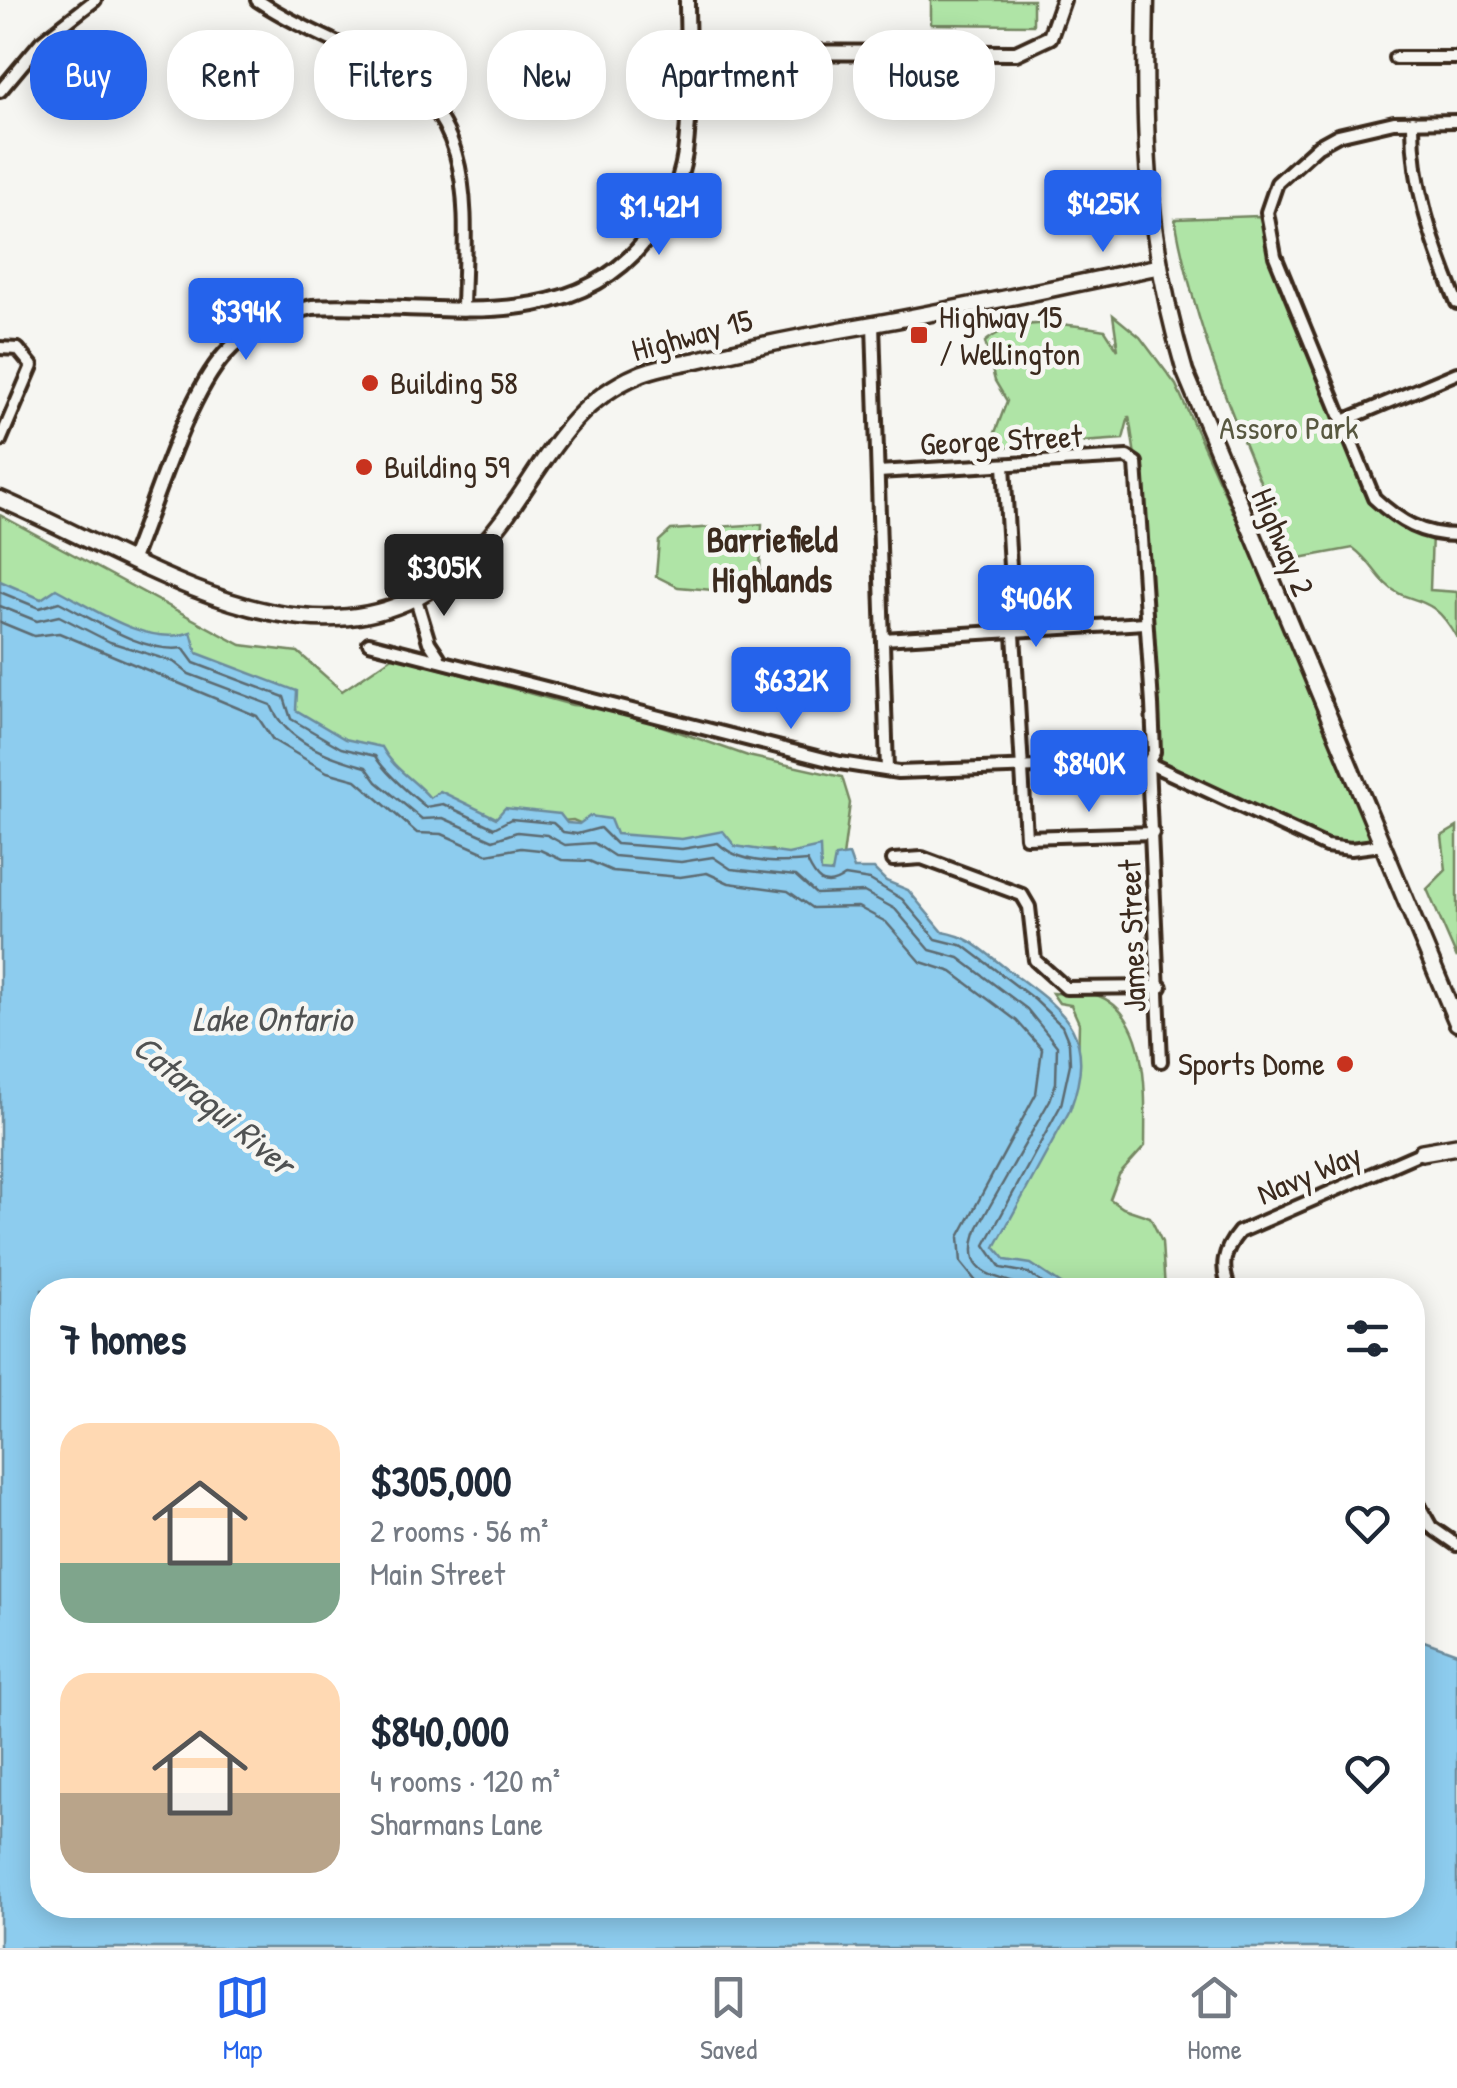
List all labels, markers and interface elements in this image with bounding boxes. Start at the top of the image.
chip: Buy [30,30,147,120]
chip: Rent [167,30,294,120]
chip: Filters [314,30,467,120]
chip: New [487,30,606,120]
chip: Apartment [626,30,833,120]
chip: House [853,30,995,120]
pin: $425K [1033,170,1173,255]
pin: $1.42M [578,173,740,258]
text: $425K [1066,181,1140,224]
text: $1.42M [619,184,699,227]
pin: $394K [176,278,316,363]
text: $394K [210,289,282,332]
place label: Highway 15 / Wellington [939,295,1080,375]
street label: Highway 15 [627,298,757,371]
marker: Highway 15 / Wellington [908,324,930,346]
place label: Building 58 [390,361,518,404]
marker: Building 58 [359,372,381,394]
park label: Assoro Park [1219,406,1359,449]
street label: George Street [919,414,1084,465]
place label: Building 59 [384,445,510,488]
marker: Building 59 [353,456,375,478]
street label: Highway 2 [1242,481,1325,602]
district label: Barriefield Highlands [706,516,838,604]
pin: $305K [374,534,514,619]
text: $305K [406,545,482,588]
pin: $406K [966,565,1106,650]
text: $406K [1000,576,1072,619]
pin: $632K [721,647,861,732]
text: $632K [753,658,829,701]
pin: $840K [1019,730,1159,815]
text: $840K [1052,741,1126,784]
street label: James Street [1107,858,1156,1013]
water label: Lake Ontario [192,995,355,1042]
water label: Cataraqui River [124,1023,308,1189]
place label: Sports Dome [1178,1042,1325,1085]
marker: Sports Dome [1334,1053,1356,1075]
street label: Navy Way [1250,1132,1367,1215]
text: 7 homes [60,1310,186,1367]
icon: filters [1340,1311,1395,1366]
text: $305,000 [370,1452,512,1509]
icon: home [140,1463,260,1583]
icon: heart [1340,1496,1395,1551]
text: 2 rooms · 56 m² [370,1509,548,1552]
text: Main Street [370,1552,505,1595]
text: $840,000 [370,1702,509,1759]
icon: home [140,1713,260,1833]
icon: heart [1340,1746,1395,1801]
text: 4 rooms · 120 m² [370,1759,560,1802]
text: Sharmans Lane [370,1802,543,1845]
tab: Map [215,1970,270,2068]
tab: Saved [700,1970,757,2068]
tab: Home [1187,1970,1242,2068]

